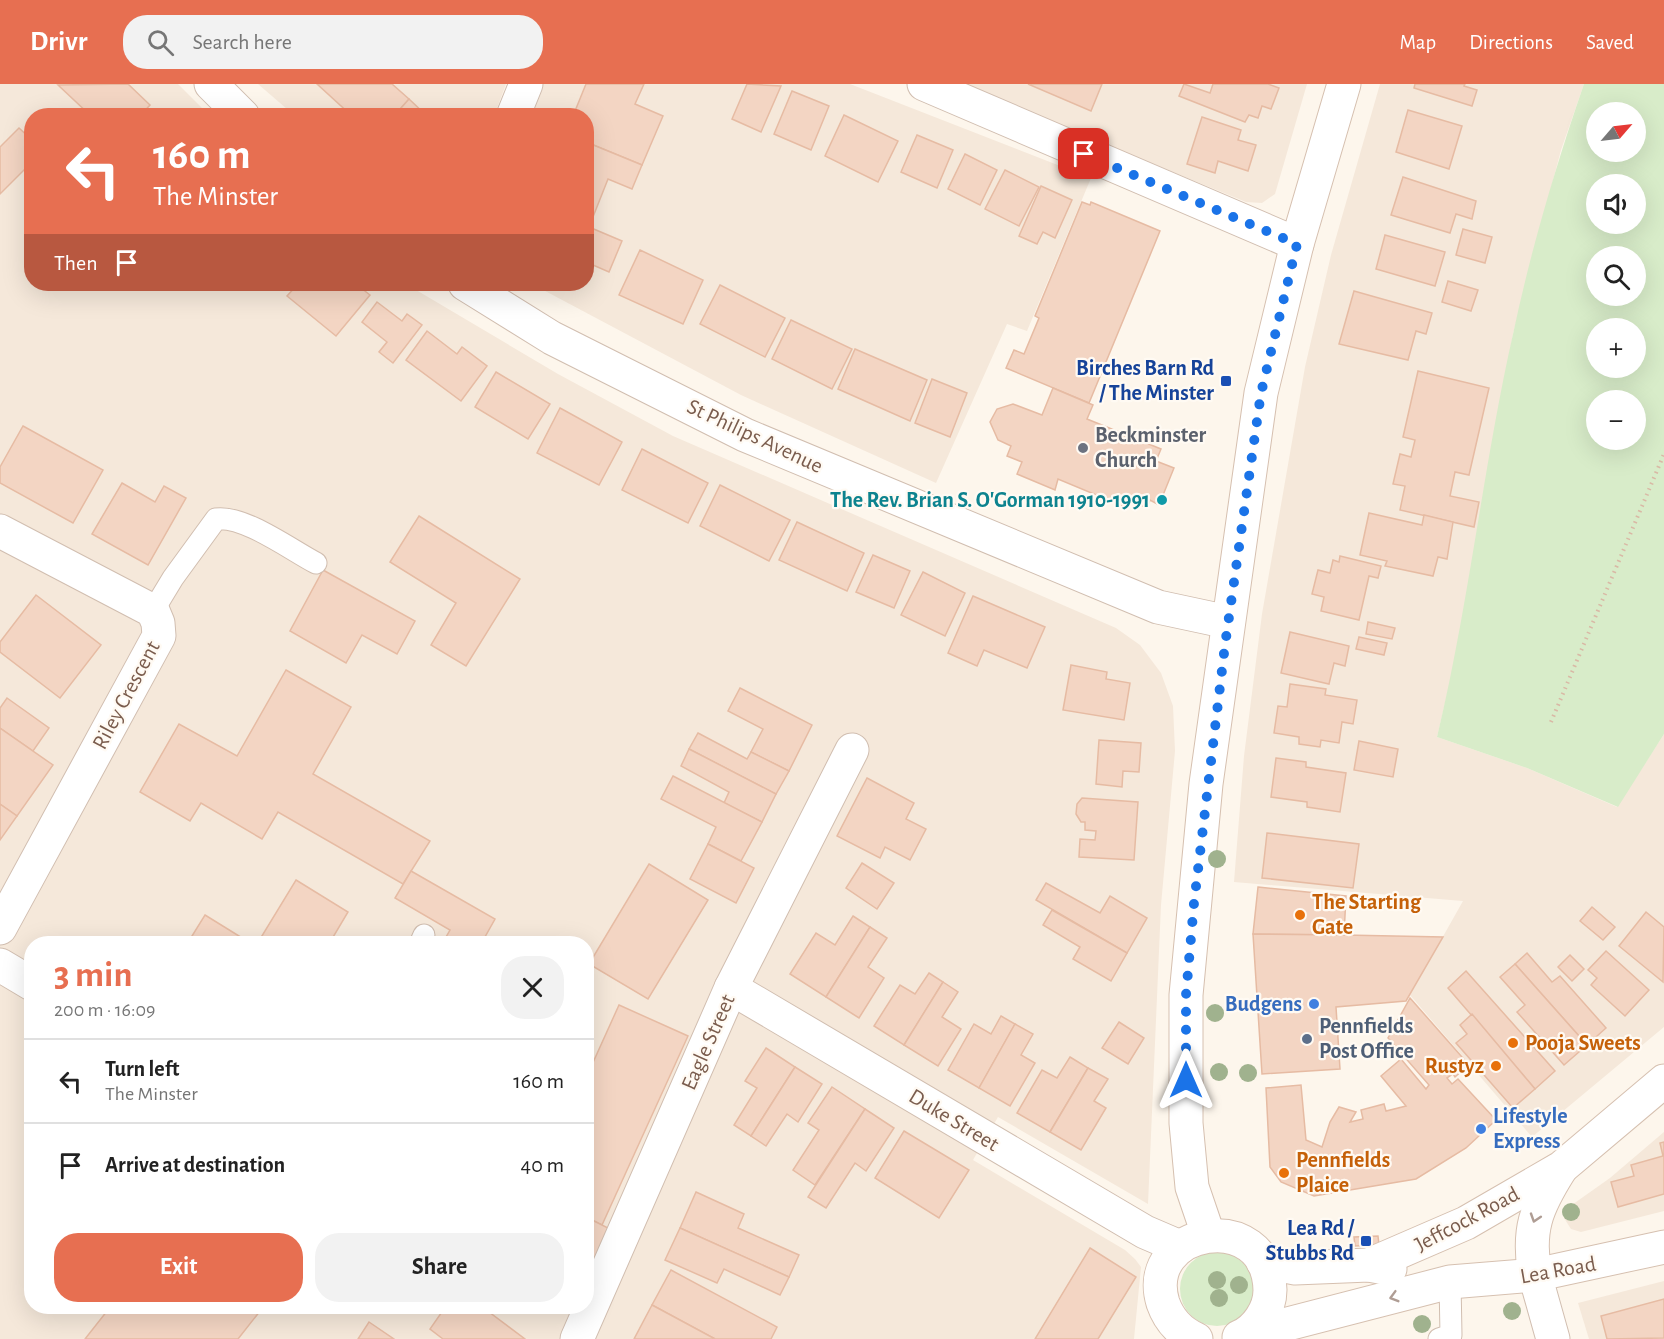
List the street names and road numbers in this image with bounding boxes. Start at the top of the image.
street label: St Philips Avenue [684,395,826,477]
street label: Riley Crescent [88,637,164,753]
street label: Eagle Street [677,991,739,1093]
street label: Duke Street [905,1085,1003,1155]
street label: Jeffcock Road [1411,1182,1523,1256]
street label: Lea Road [1518,1253,1598,1287]

